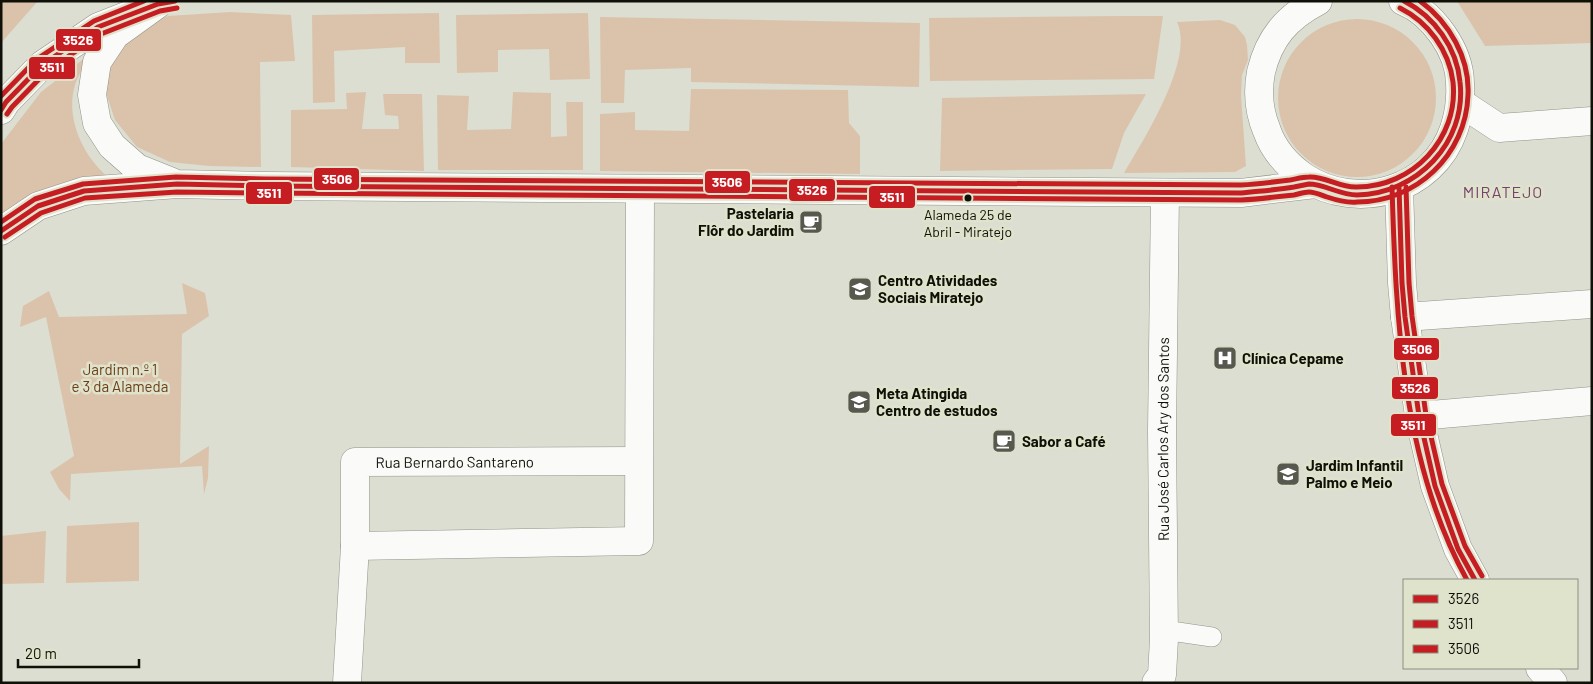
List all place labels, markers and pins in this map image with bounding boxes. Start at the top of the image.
marker: Alameda 25 de Abril - Miratejo [963,193,973,203]
place label: Pastelaria Flôr do Jardim [698,204,794,239]
place label: Alameda 25 de Abril - Miratejo [924,206,1012,240]
cafe icon: Pastelaria Flôr do Jardim [798,209,824,235]
place label: Centro Atividades Sociais Miratejo [878,271,998,306]
school or university icon: Centro Atividades Sociais Miratejo [847,276,873,302]
hospital icon: Clínica Cepame [1212,345,1238,371]
place label: Clínica Cepame [1242,349,1344,367]
place label: Meta Atingida Centro de estudos [876,384,998,419]
school or university icon: Meta Atingida Centro de estudos [846,389,872,415]
cafe icon: Sabor a Café [991,428,1017,454]
place label: Sabor a Café [1022,432,1106,450]
place label: Jardim Infantil Palmo e Meio [1306,456,1403,491]
school or university icon: Jardim Infantil Palmo e Meio [1275,461,1301,487]

